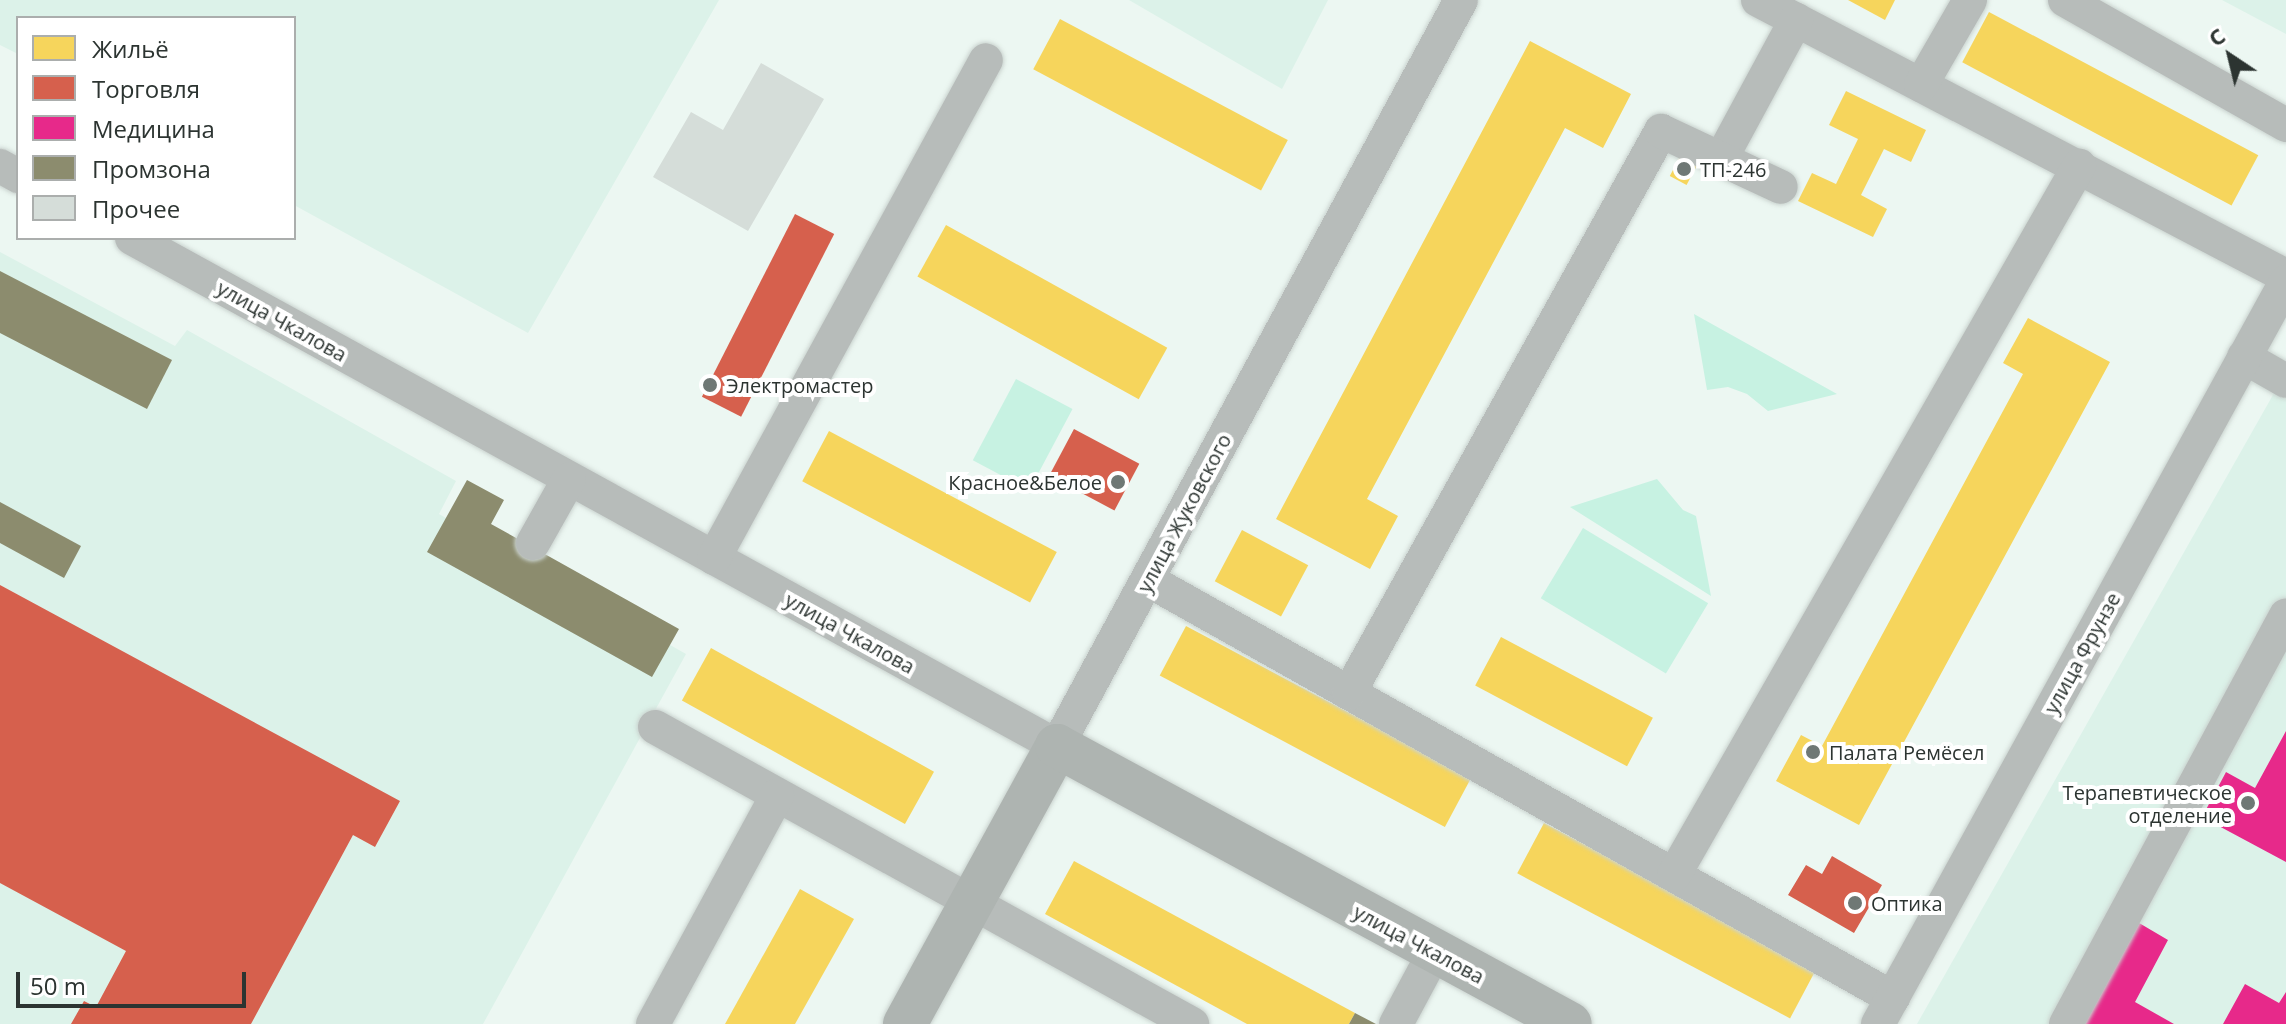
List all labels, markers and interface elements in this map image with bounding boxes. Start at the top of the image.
legend [16,16,296,240]
north arrow [2190,16,2270,96]
text: С [2202,20,2231,53]
text: Жильё [92,32,169,65]
text: Торговля [92,72,200,105]
text: Медицина [92,112,215,145]
text: Промзона [92,152,211,185]
place label: ТП-246 [1700,157,1766,181]
marker: ТП-246 [1675,160,1693,178]
text: Прочее [92,192,180,225]
street label: улица Чкалова [213,276,351,366]
place label: Электромастер [726,373,874,397]
marker: Электромастер [701,376,719,394]
street label: улица Жуковского [1132,430,1236,596]
place label: Красное&Белое [948,470,1102,494]
marker: Красное&Белое [1109,473,1127,491]
street label: улица Чкалова [781,588,919,678]
street label: улица Фрунзе [2039,588,2125,718]
place label: Палата Ремёсел [1829,740,1984,764]
marker: Палата Ремёсел [1804,743,1822,761]
place label: Терапевтическое отделение [2063,780,2232,827]
marker: Терапевтическое отделение [2239,794,2257,812]
place label: Оптика [1871,891,1943,915]
marker: Оптика [1846,894,1864,912]
street label: улица Чкалова [1350,900,1488,988]
scale bar [20,956,250,1006]
text: 50 m [30,969,86,1002]

